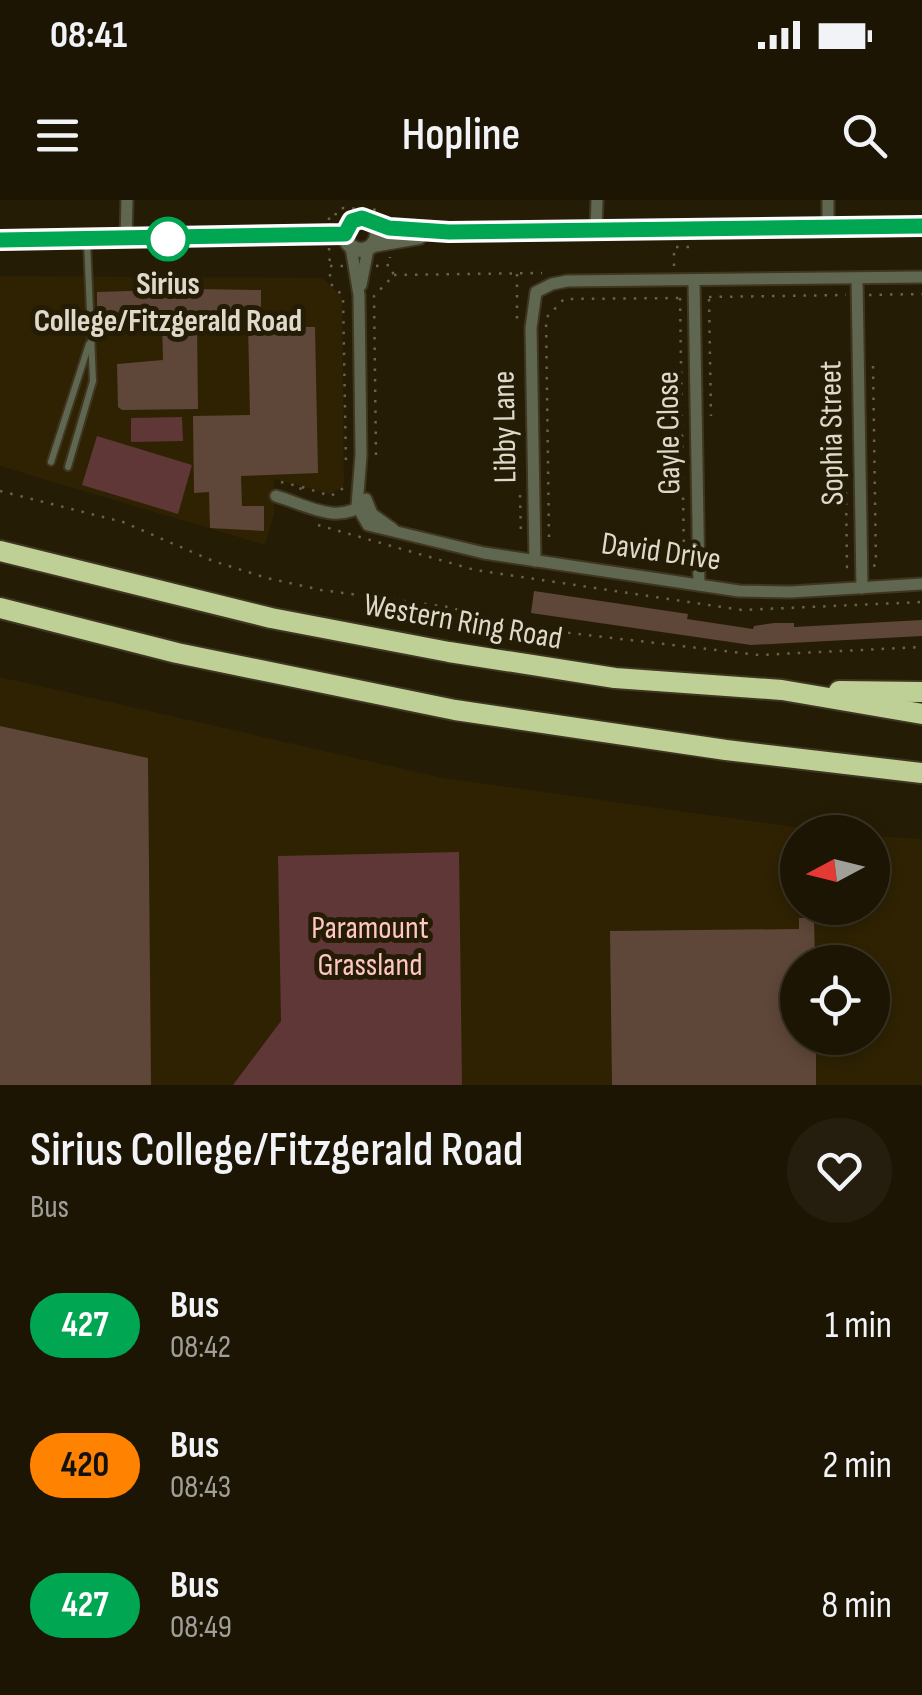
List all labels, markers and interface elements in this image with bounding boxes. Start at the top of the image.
text: 08:41 [50,13,127,58]
icon: menu [30,108,85,163]
text: Hopline [402,108,520,163]
icon: search [837,108,892,163]
marker: Sirius College/Fitzgerald Road [147,218,189,260]
place label: Sirius College/Fitzgerald Road [34,265,302,341]
street label: Sophia Street [811,360,853,506]
street label: Libby Lane [485,371,525,483]
street label: Gayle Close [648,371,690,495]
street label: David Drive [599,524,723,580]
street label: Western Ring Road [361,585,565,659]
north arrow [780,815,890,925]
map controls [780,815,890,1055]
park label: Paramount Grassland [311,909,429,985]
button: locate [780,945,890,1055]
button: heart [787,1118,892,1223]
text: Sirius College/Fitzgerald Road [30,1122,523,1179]
text: Bus [30,1188,69,1227]
text: Bus [170,1283,219,1328]
text: 1 min [825,1303,892,1348]
text: 427 [62,1304,108,1347]
text: 08:42 [170,1328,231,1367]
text: Bus [170,1423,219,1468]
text: 2 min [823,1443,892,1488]
text: 420 [61,1444,109,1487]
text: 08:43 [170,1468,231,1507]
text: Bus [170,1563,219,1608]
text: 8 min [822,1583,892,1628]
text: 427 [62,1584,108,1627]
text: 08:49 [170,1608,232,1647]

